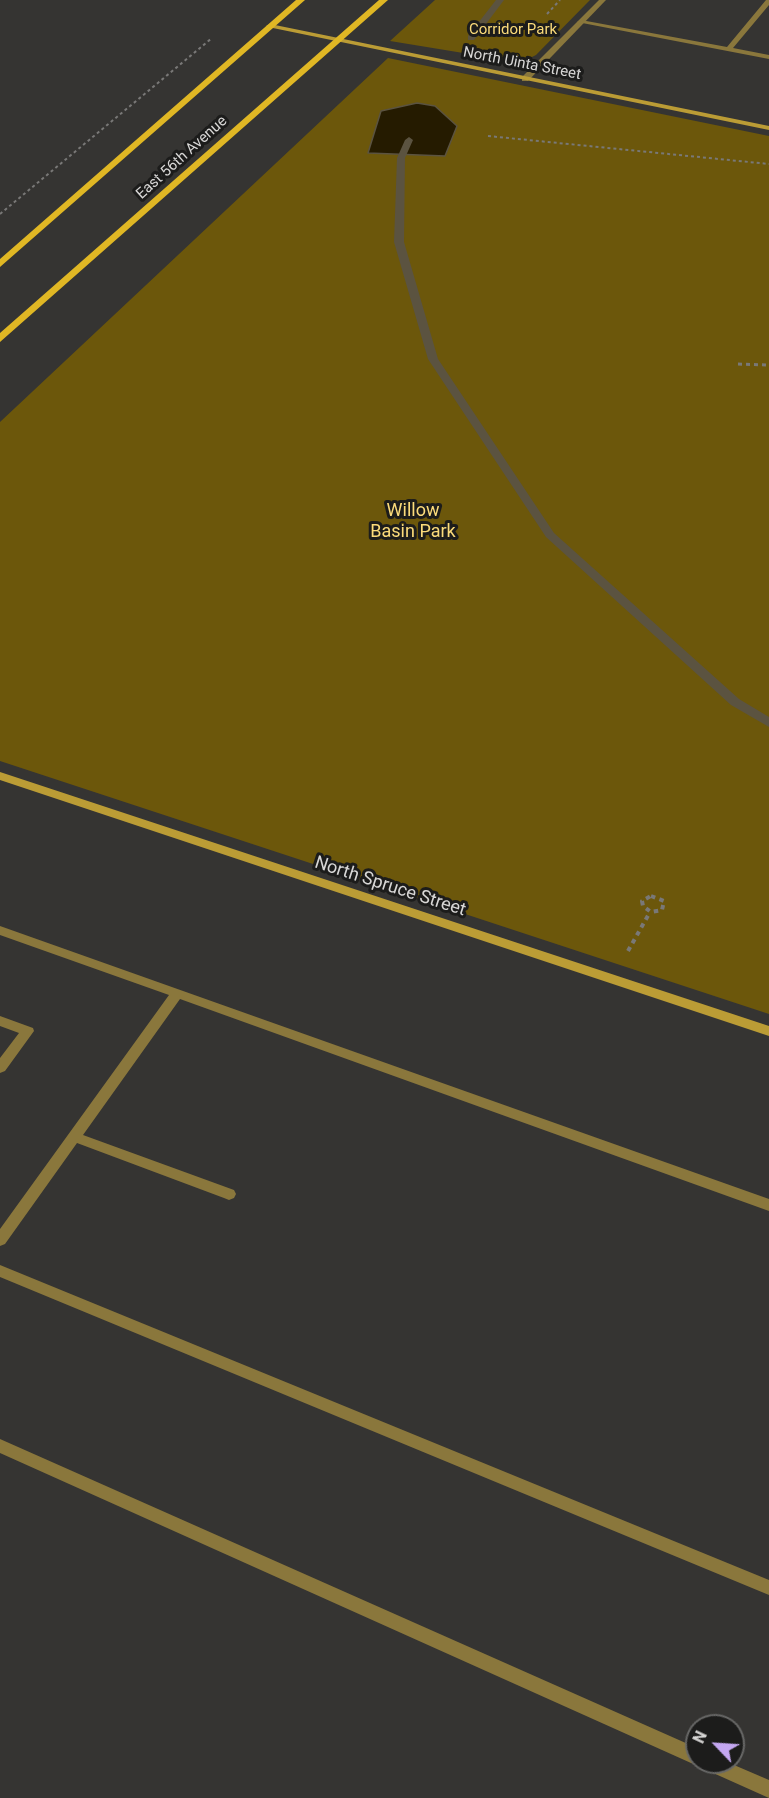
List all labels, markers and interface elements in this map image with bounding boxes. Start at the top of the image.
park label: Corridor Park [469,21,557,39]
street label: North Uinta Street [462,44,582,84]
street label: East 56th Avenue [133,113,231,203]
park label: Willow Basin Park [370,500,456,542]
street label: North Spruce Street [312,852,468,922]
north arrow [685,1714,745,1774]
text: N [689,1728,711,1746]

